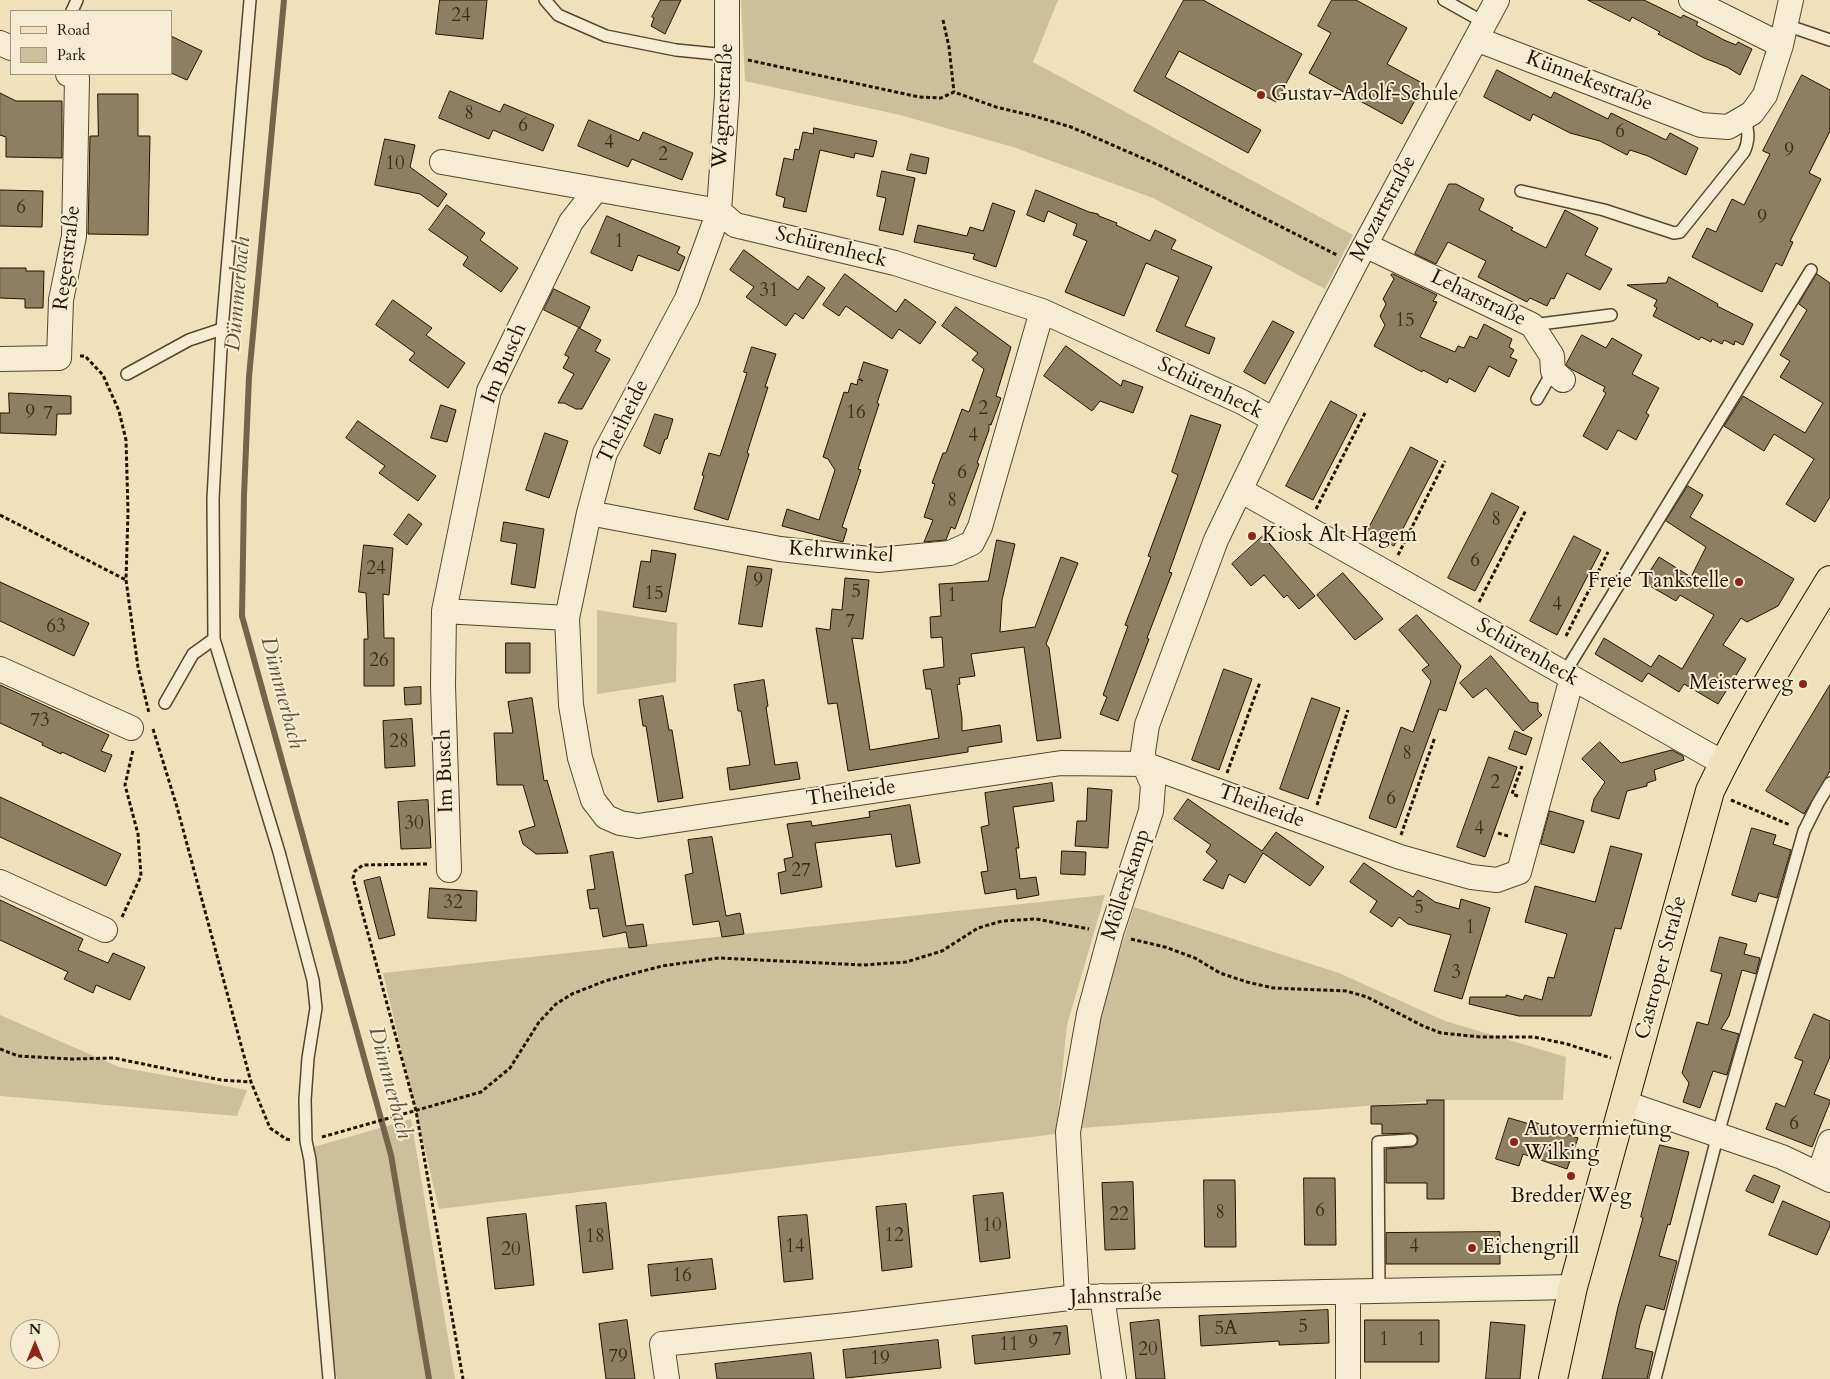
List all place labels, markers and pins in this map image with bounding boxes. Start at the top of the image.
place label: Gustav-Adolf-Schule [1271,82,1458,108]
marker: Gustav-Adolf-Schule [1255,89,1267,101]
place label: Kiosk Alt Hagem [1262,523,1417,549]
marker: Kiosk Alt Hagem [1246,530,1258,542]
place label: Freie Tankstelle [1588,569,1729,595]
marker: Freie Tankstelle [1733,576,1745,588]
place label: Meisterweg [1689,671,1793,697]
marker: Meisterweg [1797,678,1809,690]
place label: Autovermietung Wilking [1524,1117,1671,1167]
marker: Autovermietung Wilking [1508,1136,1520,1148]
marker: Bredder Weg [1565,1170,1577,1182]
place label: Bredder Weg [1510,1184,1632,1210]
place label: Eichengrill [1482,1235,1579,1261]
marker: Eichengrill [1466,1242,1478,1254]

